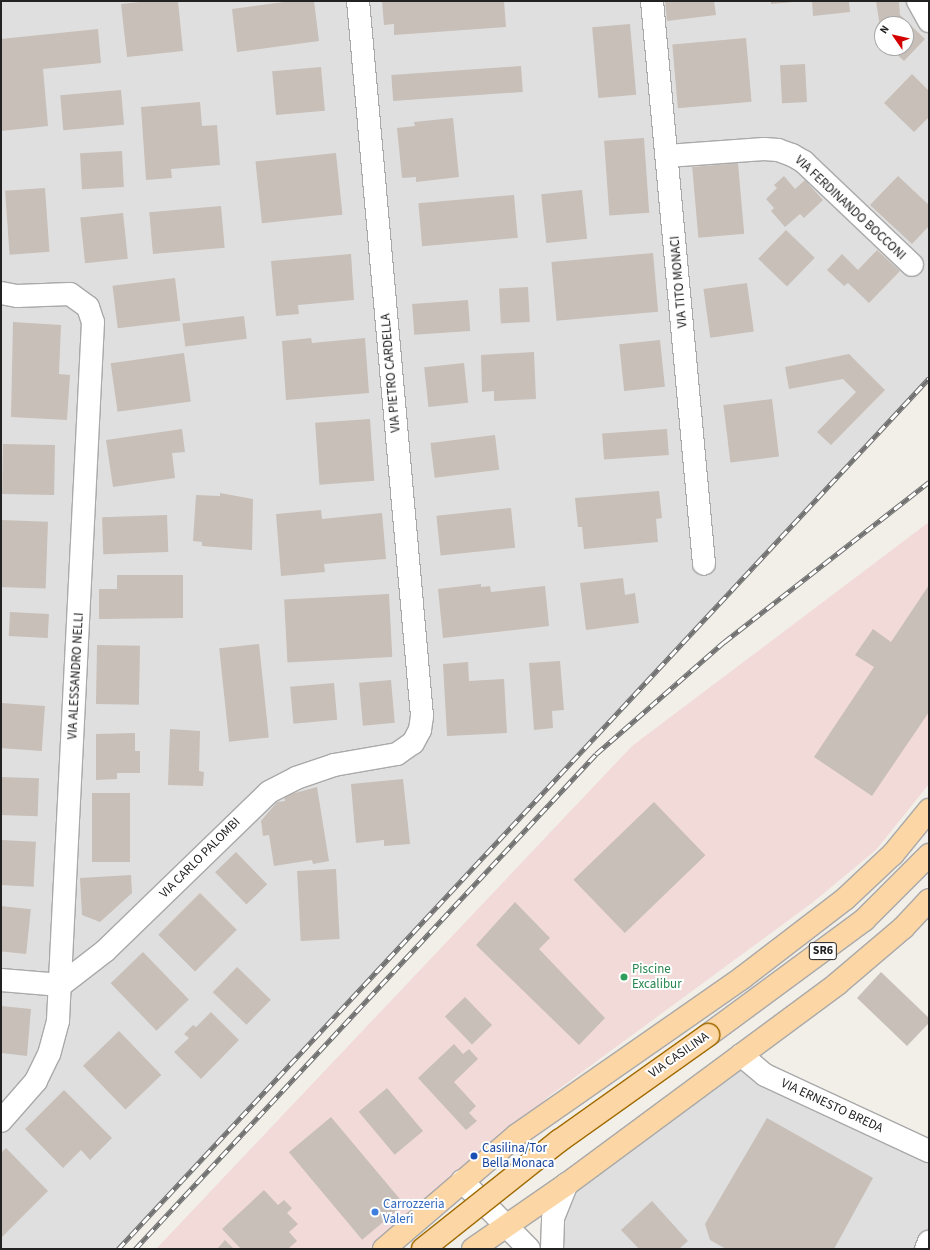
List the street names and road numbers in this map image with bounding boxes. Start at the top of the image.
street label: VIA FERDINANDO BOCCONI [791,153,909,263]
street label: VIA TITO MONACI [667,235,691,329]
street label: VIA PIETRO CARDELLA [378,313,404,433]
street label: VIA ALESSANDRO NELLI [65,612,87,740]
street label: VIA CARLO PALOMBI [156,814,244,902]
road number: SR6 [808,941,838,961]
street label: VIA CASILINA [646,1029,712,1081]
street label: VIA ERNESTO BREDA [779,1076,885,1136]

